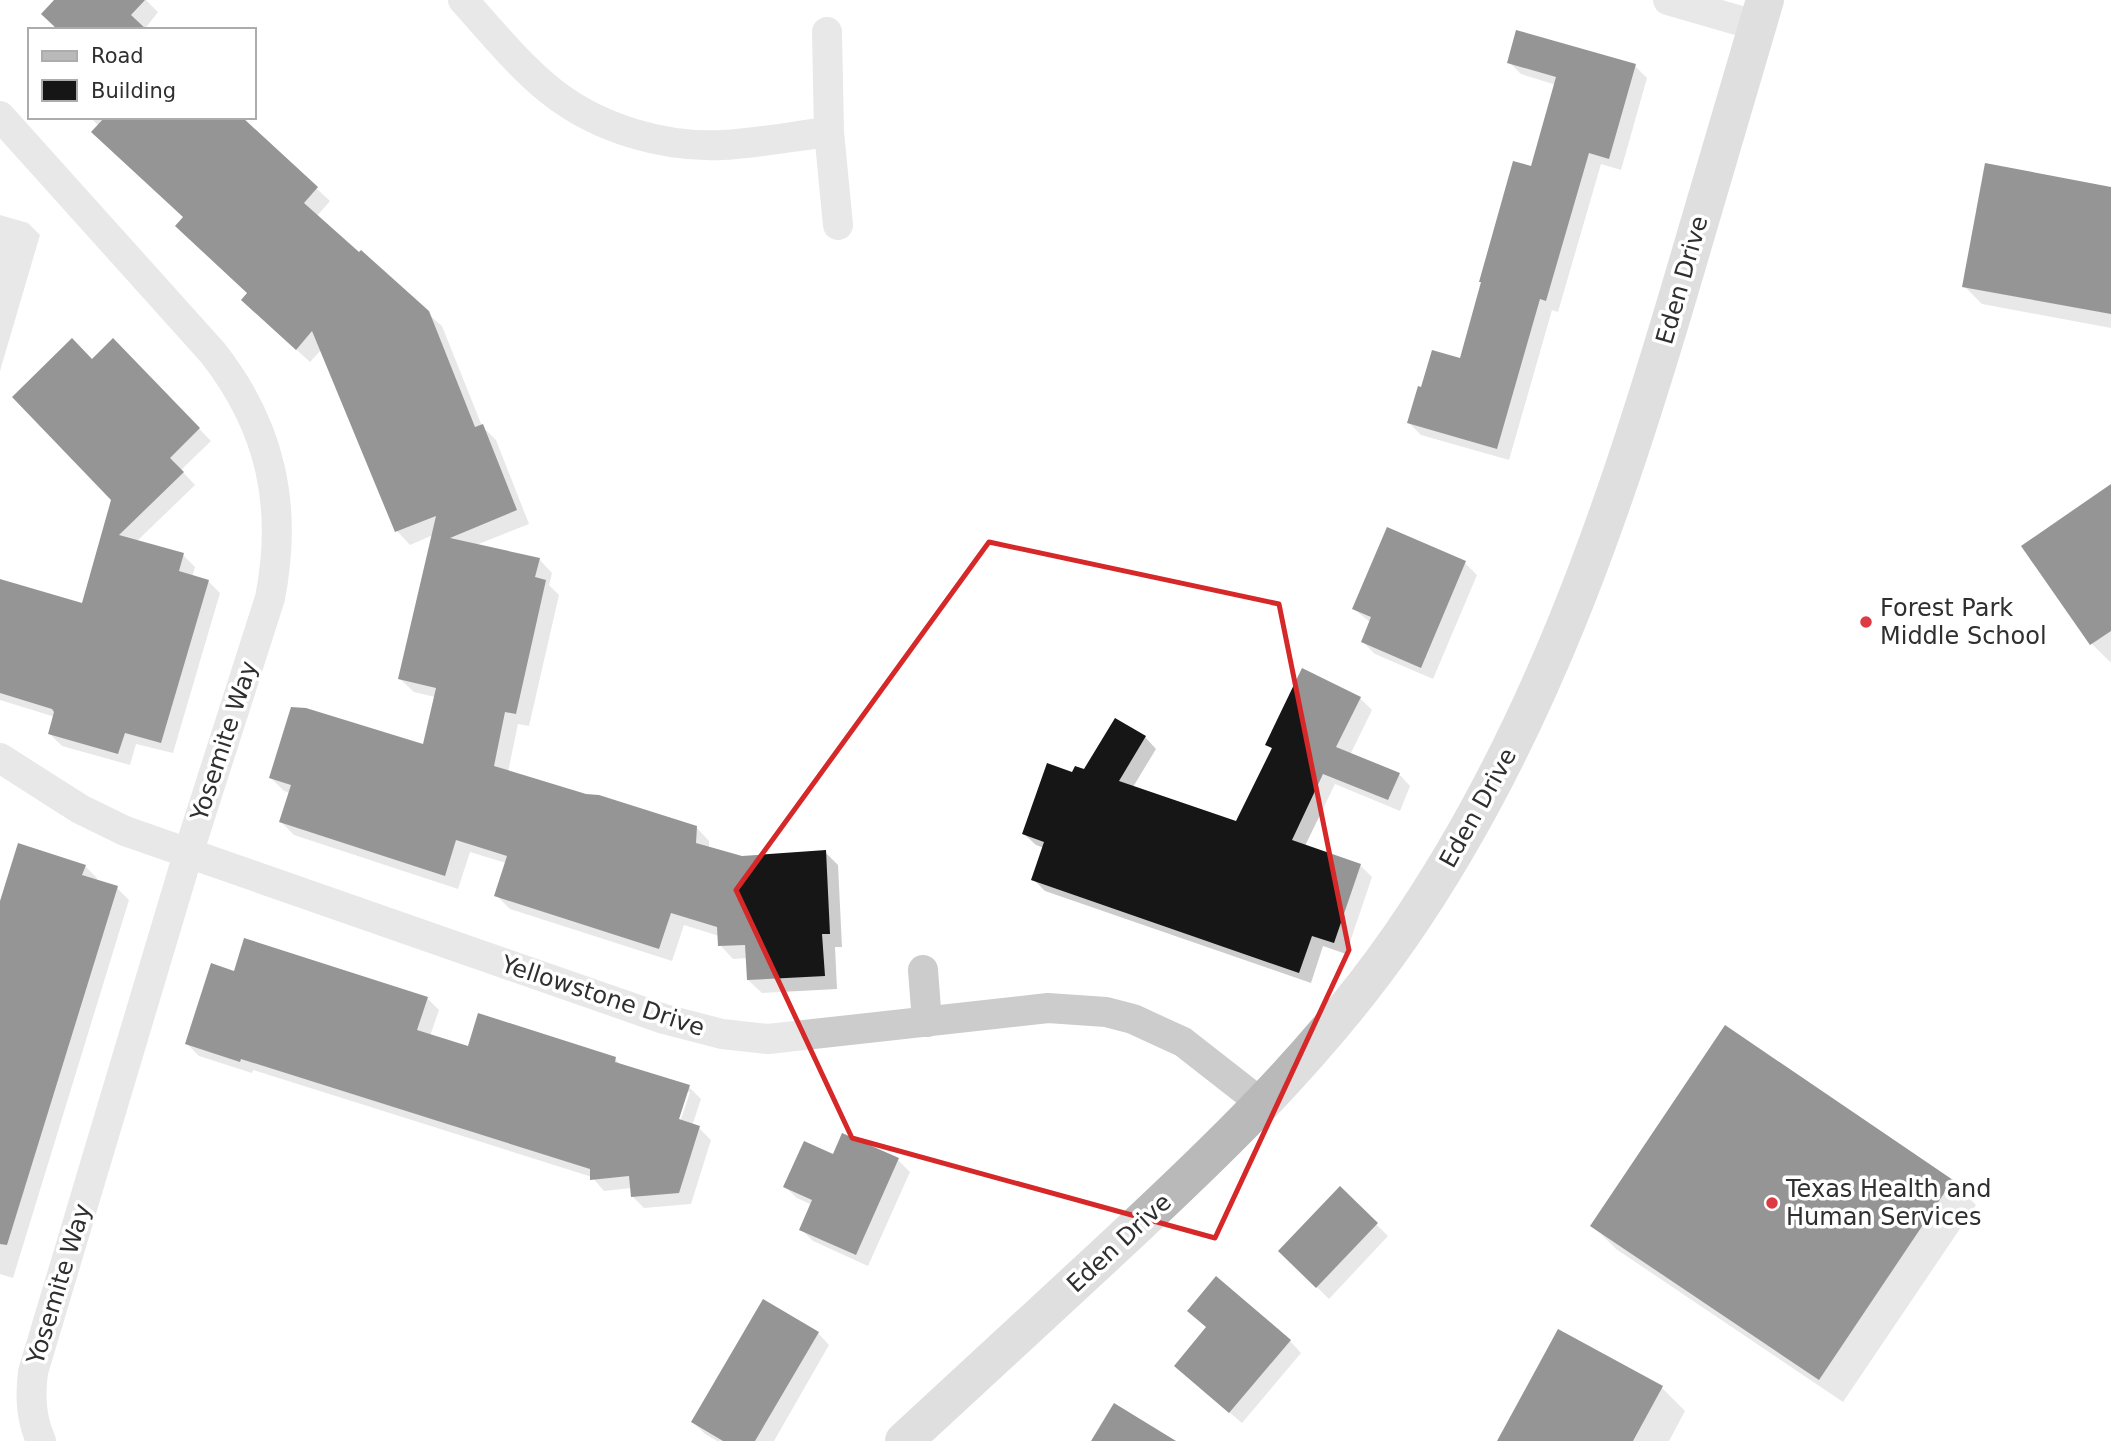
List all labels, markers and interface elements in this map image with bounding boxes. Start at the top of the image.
legend [28,28,256,119]
text: Road [91,44,144,68]
text: Building [91,79,176,103]
street label: Eden Drive [1650,213,1714,347]
place label: Forest Park Middle School [1880,594,2047,650]
marker: Forest Park Middle School [1858,614,1874,630]
street label: Yosemite Way [185,658,263,825]
street label: Eden Drive [1434,743,1522,873]
street label: Yellowstone Drive [497,950,708,1042]
place label: Texas Health and Human Services [1785,1175,1992,1231]
street label: Eden Drive [1061,1188,1177,1298]
marker: Texas Health and Human Services [1764,1195,1780,1211]
street label: Yosemite Way [21,1200,97,1369]

